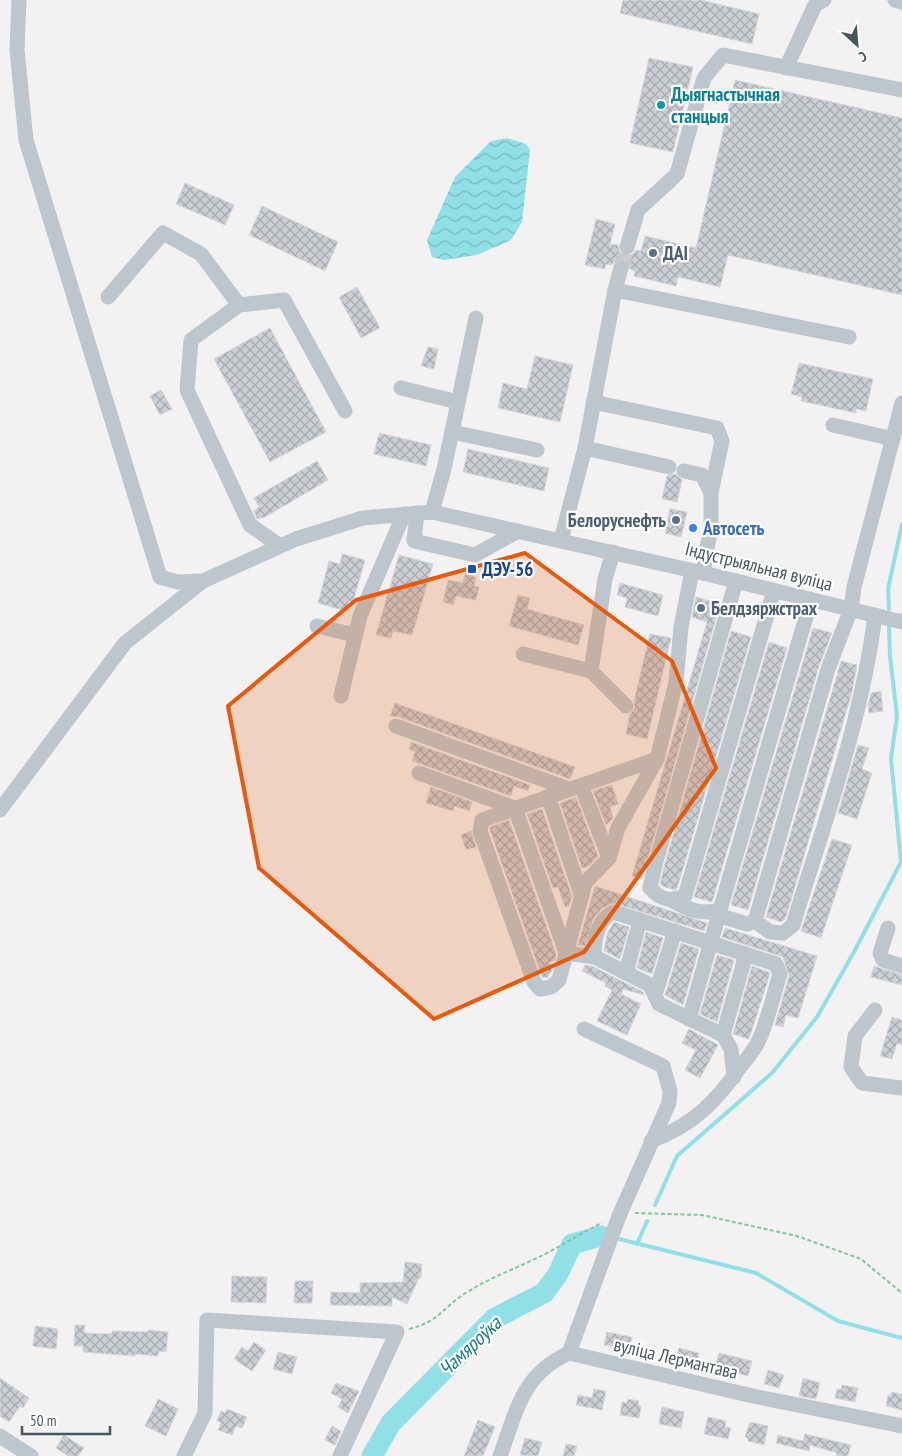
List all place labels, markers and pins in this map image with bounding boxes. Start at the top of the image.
place label: Дыягнастычная станцыя [671,82,780,128]
marker: Дыягнастычная станцыя [655,99,667,111]
place label: ДАІ [663,241,688,265]
marker: ДАІ [647,247,659,259]
place label: Белоруснефть [568,508,666,532]
marker: Белоруснефть [670,514,682,526]
place label: Автосеть [702,516,764,540]
marker: Автосеть [687,522,699,534]
place label: ДЭУ-56 [482,557,533,581]
marker: ДЭУ-56 [466,563,478,575]
place label: Белдзяржстрах [711,596,818,620]
marker: Белдзяржстрах [695,602,707,614]

